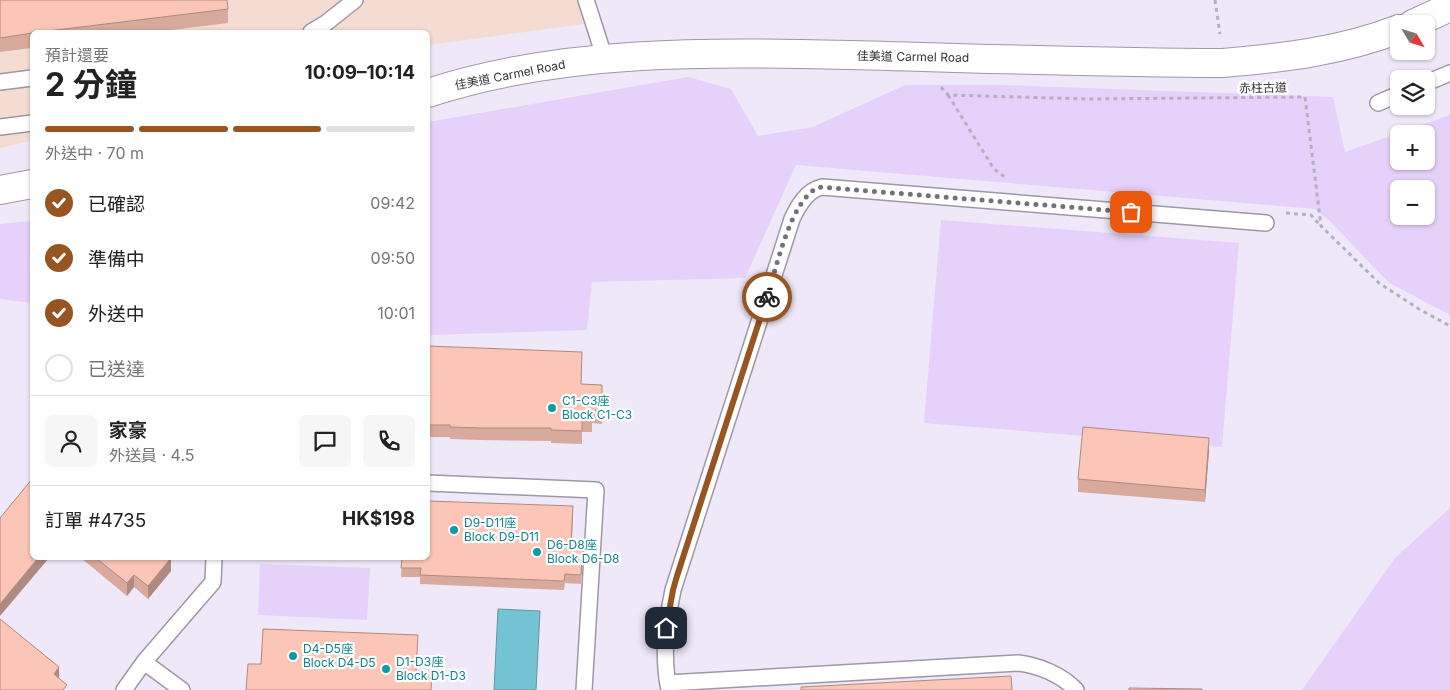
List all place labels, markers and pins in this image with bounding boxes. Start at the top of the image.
pin [1110,191,1152,233]
place label: C1-C3座 Block C1-C3 [562,393,632,422]
marker: C1-C3座 Block C1-C3 [546,402,558,414]
place label: D9-D11座 Block D9-D11 [464,515,539,544]
marker: D9-D11座 Block D9-D11 [448,524,460,536]
place label: D6-D8座 Block D6-D8 [547,537,619,566]
marker: D6-D8座 Block D6-D8 [531,546,543,558]
pin [645,607,687,649]
place label: D4-D5座 Block D4-D5 [303,641,376,670]
marker: D4-D5座 Block D4-D5 [287,650,299,662]
place label: D1-D3座 Block D1-D3 [396,654,466,683]
marker: D1-D3座 Block D1-D3 [380,663,392,675]

